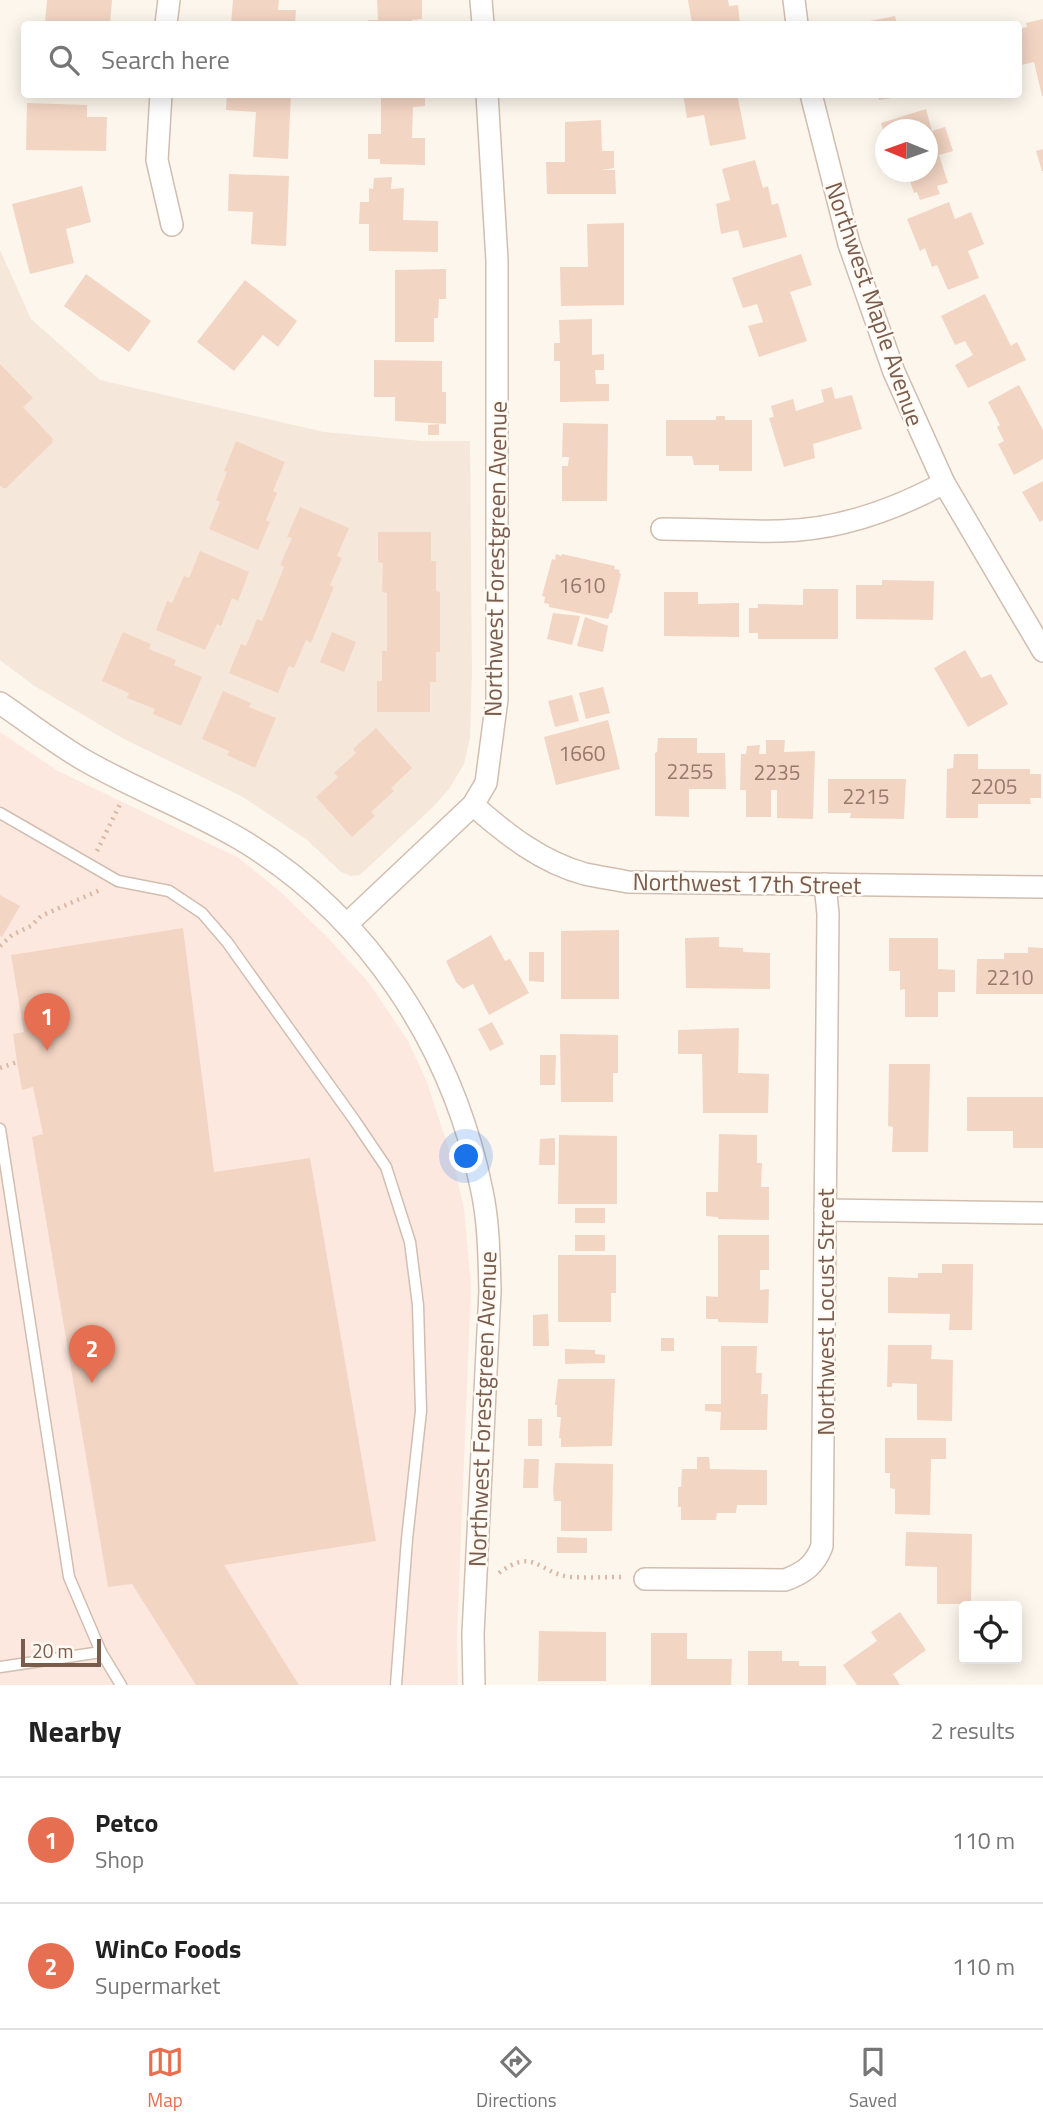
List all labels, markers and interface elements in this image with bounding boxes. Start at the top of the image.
search box [21,21,1022,98]
text: Search here [101,40,230,79]
icon: search [45,41,83,79]
north arrow [875,119,938,182]
street label: Northwest Maple Avenue [816,177,934,431]
street label: Northwest Forestgreen Avenue [474,401,516,717]
house number: 1610 [558,569,606,601]
house number: 1660 [558,737,606,769]
house number: 2255 [666,755,714,787]
house number: 2235 [753,756,801,788]
house number: 2205 [970,770,1018,802]
house number: 2215 [842,780,890,812]
street label: Northwest 17th Street [632,863,862,903]
house number: 2210 [986,961,1034,993]
pin: 1 [24,993,70,1051]
your location [449,1139,483,1173]
street label: Northwest Locust Street [807,1188,843,1436]
street label: Northwest Forestgreen Avenue [458,1250,506,1568]
pin: 2 [69,1325,115,1383]
map controls [959,1601,1022,1664]
button: locate [959,1601,1022,1664]
scale bar [21,1636,102,1668]
text: 20 m [32,1636,73,1665]
text: Nearby [28,1708,121,1754]
text: 2 results [931,1713,1015,1748]
text: Petco [95,1803,158,1842]
text: 1 [45,1823,57,1858]
text: 110 m [952,1823,1015,1858]
text: Shop [95,1842,144,1877]
text: WinCo Foods [95,1929,241,1968]
text: 2 [45,1949,57,1984]
text: 110 m [952,1949,1015,1984]
text: Supermarket [95,1968,220,2003]
tab: Map [146,2043,184,2114]
tab: Directions [476,2043,557,2114]
tab: Saved [849,2043,897,2114]

